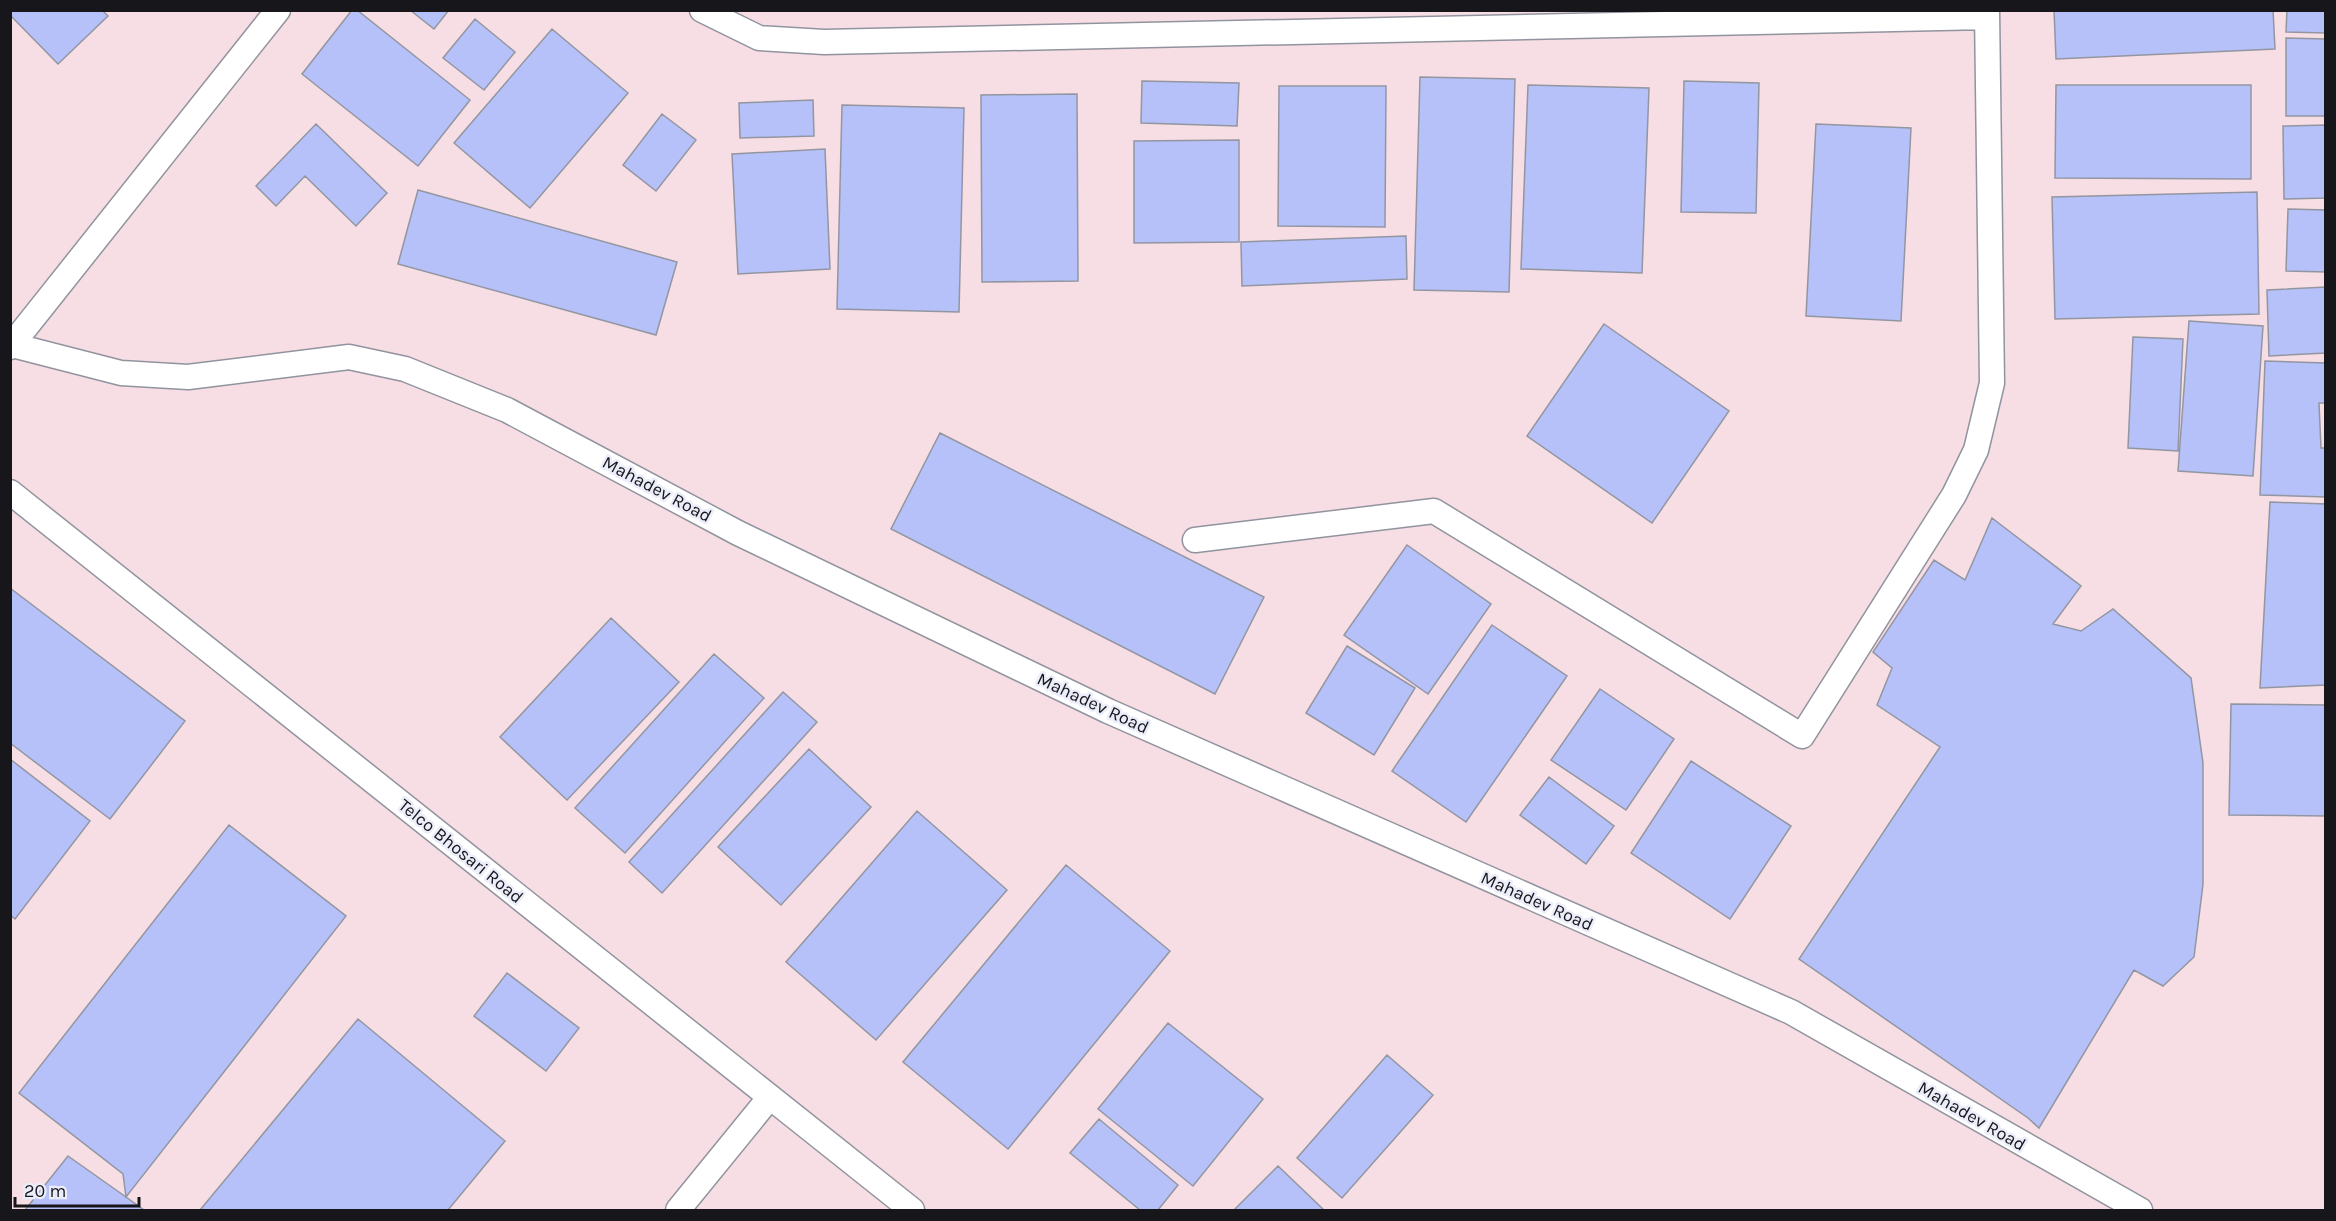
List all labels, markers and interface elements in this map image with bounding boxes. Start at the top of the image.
street label: Mahadev Road [599,451,715,527]
street label: Mahadev Road [1034,668,1152,738]
street label: Telco Bhosari Road [394,794,528,908]
street label: Mahadev Road [1477,866,1597,936]
street label: Mahadev Road [1914,1076,2030,1156]
scale bar [15,1170,140,1208]
text: 20 m [24,1180,66,1202]

